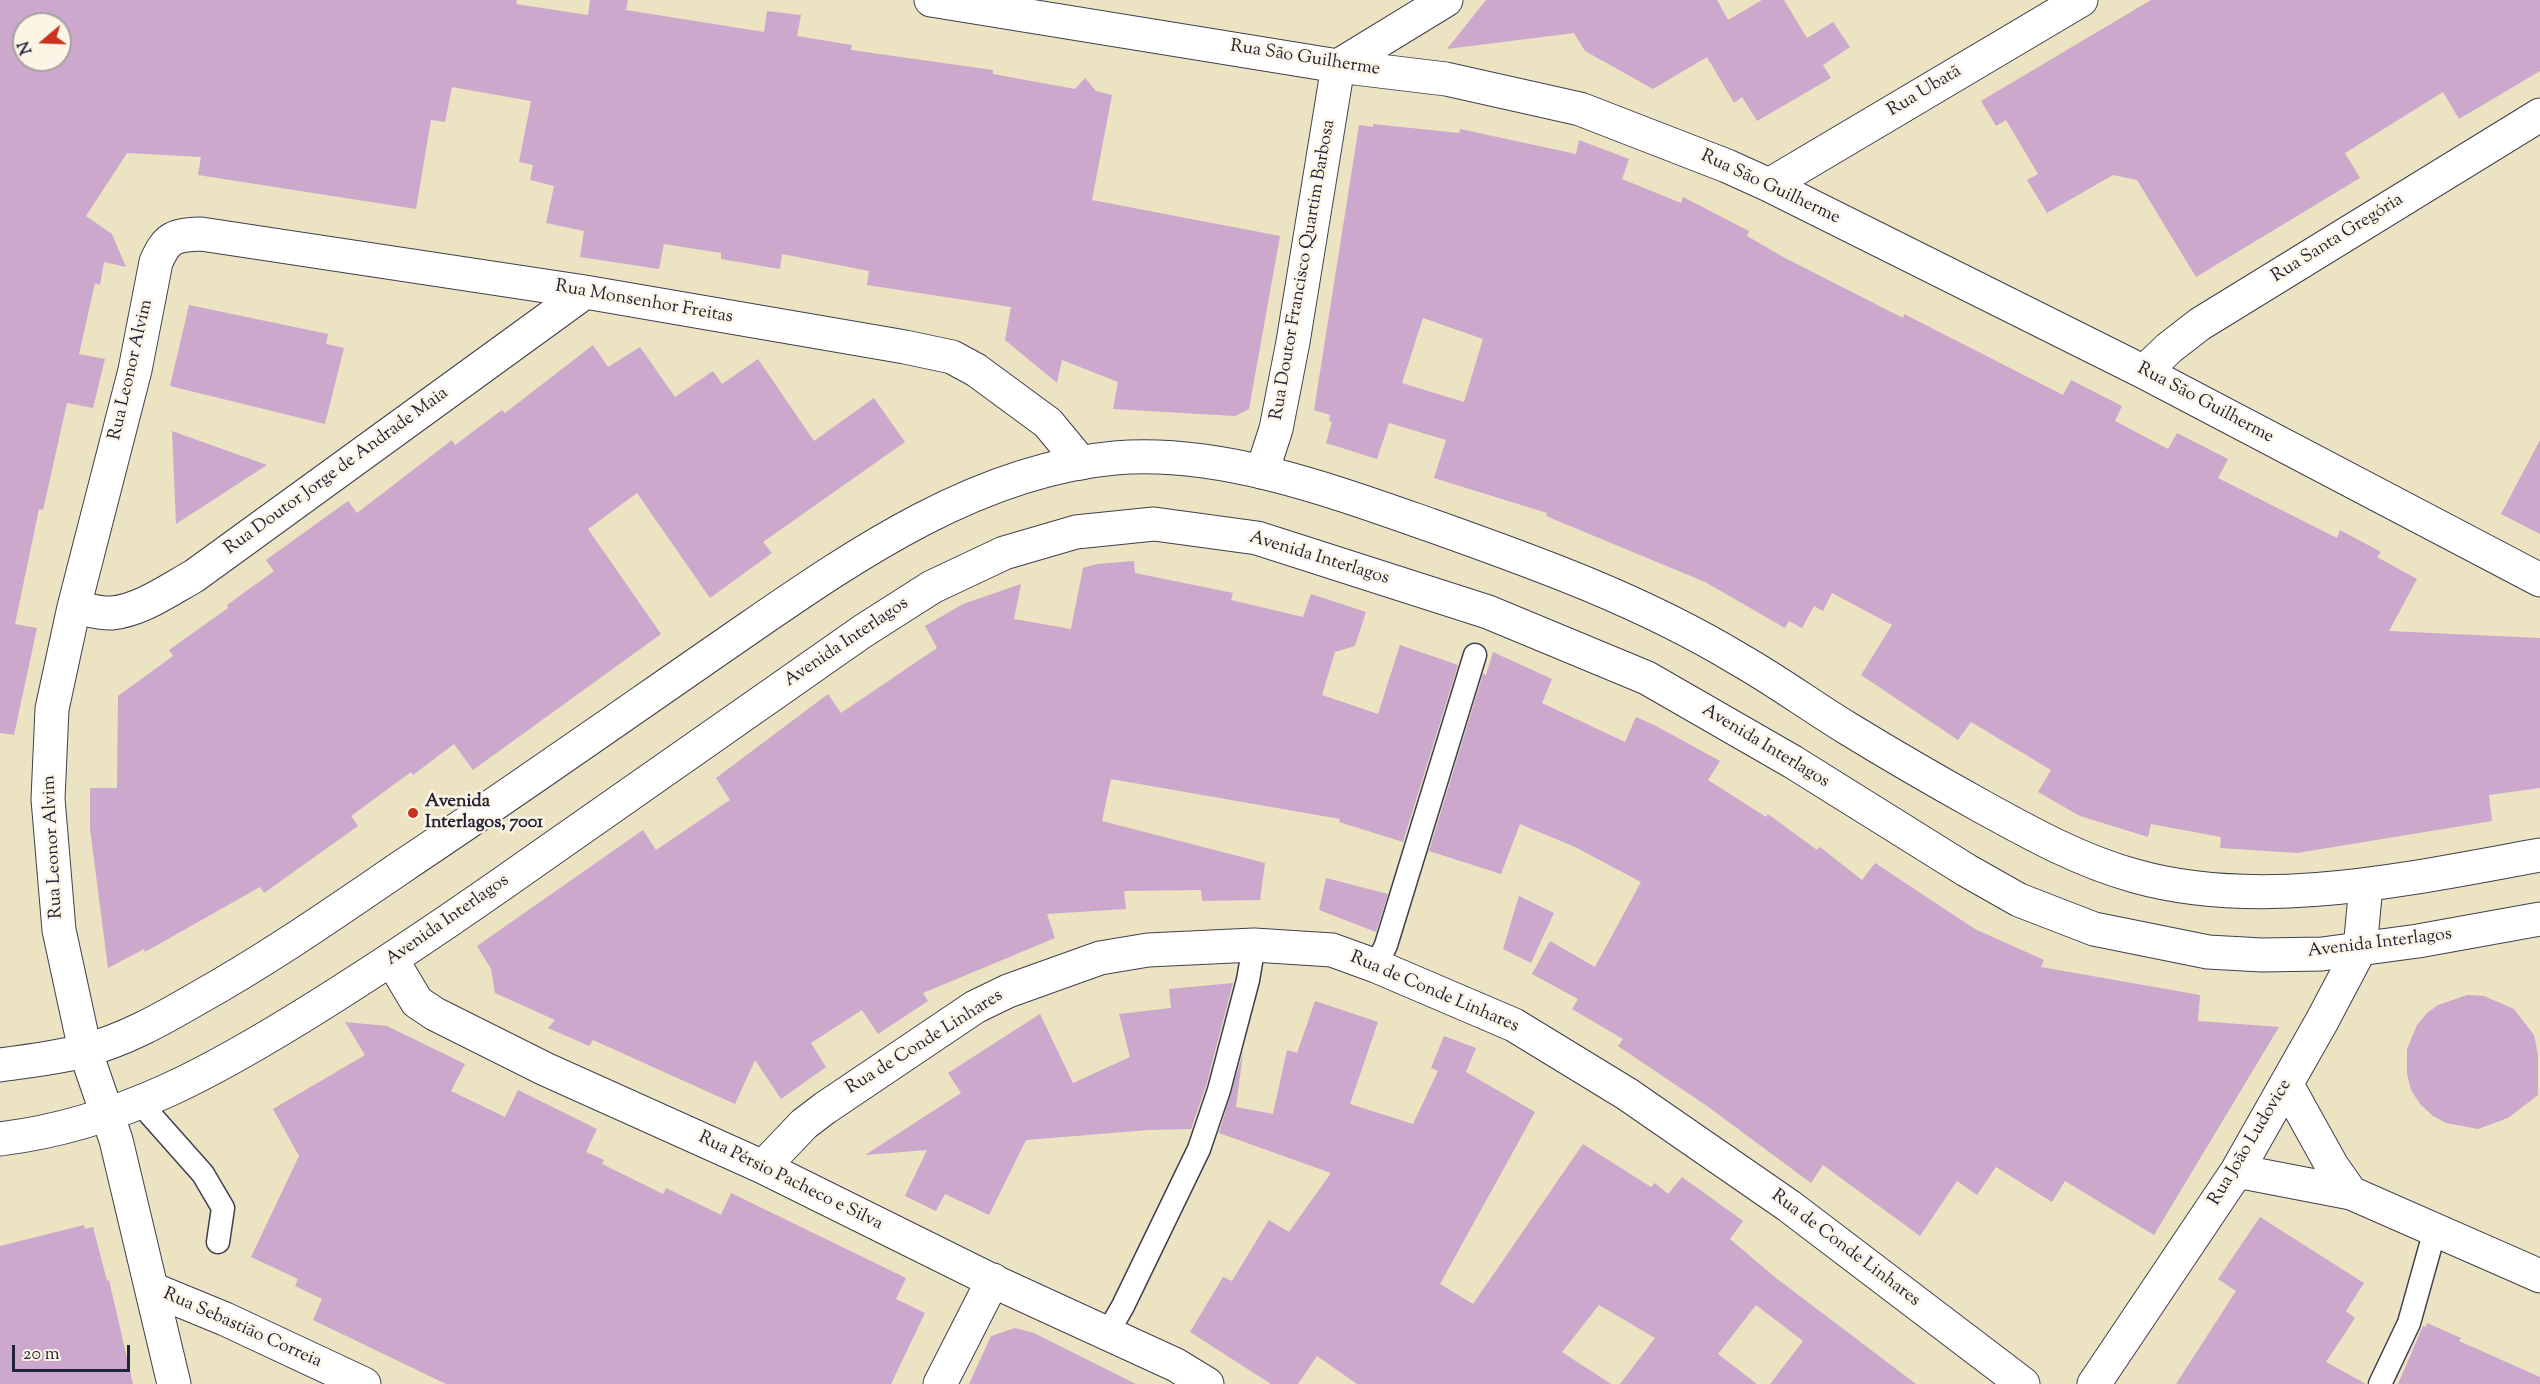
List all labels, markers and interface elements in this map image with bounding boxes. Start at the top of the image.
north arrow [12,12,72,72]
street label: Rua São Guilherme [1229,37,1381,81]
text: N [13,38,39,57]
street label: Rua Ubatã [1884,62,1966,122]
street label: Rua Doutor Francisco Quartim Barbosa [1267,118,1341,422]
street label: Rua São Guilherme [1697,146,1843,230]
street label: Rua Santa Gregória [2268,190,2408,288]
street label: Rua Monsenhor Freitas [554,277,734,329]
street label: Rua Leonor Alvim [105,298,159,442]
street label: Rua São Guilherme [2133,359,2277,449]
street label: Rua Doutor Jorge de Andrade Maia [221,384,453,560]
street label: Avenida Interlagos [1246,527,1392,591]
street label: Avenida Interlagos [781,593,913,693]
street label: Avenida Interlagos [1697,700,1833,794]
street label: Rua Leonor Alvim [39,775,69,919]
place label: Avenida Interlagos, 7001 [425,792,543,834]
marker: Avenida Interlagos, 7001 [406,806,420,820]
street label: Avenida Interlagos [382,871,514,971]
street label: Avenida Interlagos [2307,924,2453,964]
street label: Rua de Conde Linhares [1346,948,1522,1038]
street label: Rua de Conde Linhares [843,986,1007,1100]
street label: Rua João Ludovice [2205,1076,2297,1210]
street label: Rua Pérsio Pacheco e Silva [694,1128,886,1236]
street label: Rua de Conde Linhares [1766,1186,1924,1312]
street label: Rua Sebastião Correia [159,1284,325,1374]
scale bar [15,1333,134,1371]
text: 20 m [23,1342,60,1368]

